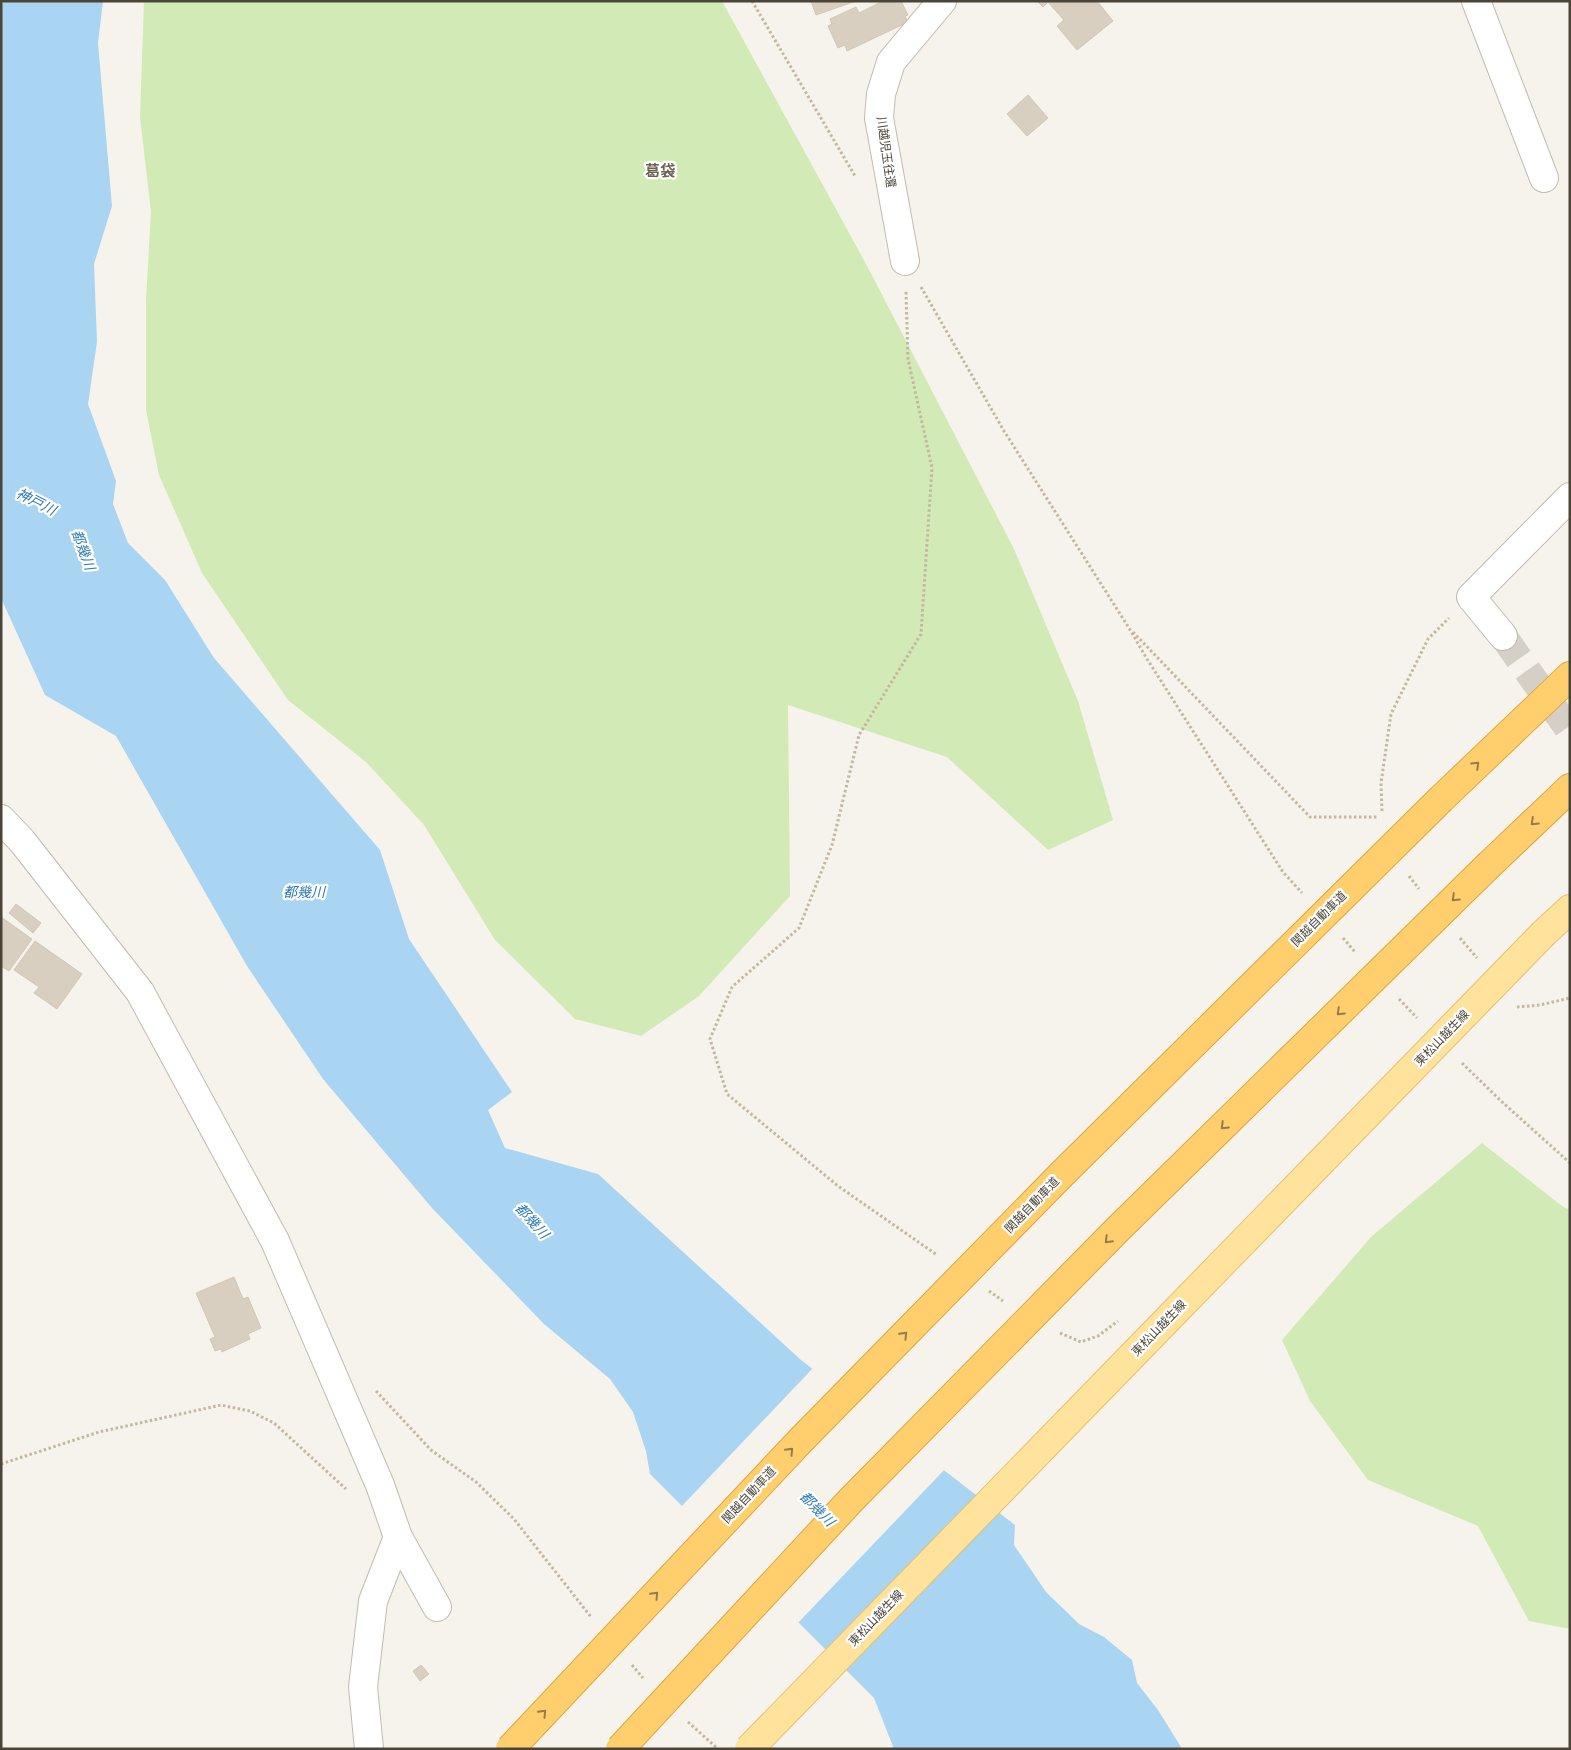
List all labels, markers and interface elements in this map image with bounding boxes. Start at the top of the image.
street label: 川越児玉往還 [874,115,898,189]
district label: 葛袋 [645,162,675,180]
water label: 神戸川 [13,485,60,520]
water label: 都幾川 [68,527,99,575]
one-way arrow [1471,762,1480,771]
one-way arrow [1531,816,1540,825]
water label: 都幾川 [283,884,327,901]
street label: 関越自動車道 [1289,889,1349,949]
one-way arrow [1452,892,1461,901]
one-way arrow [1336,1006,1345,1015]
street label: 東松山越生線 [1412,1007,1472,1069]
one-way arrow [1220,1120,1229,1129]
street label: 関越自動車道 [1002,1174,1062,1236]
water label: 都幾川 [512,1200,554,1244]
one-way arrow [1105,1234,1114,1243]
street label: 東松山越生線 [1129,1297,1189,1359]
one-way arrow [898,1332,907,1341]
one-way arrow [784,1448,793,1457]
street label: 関越自動車道 [719,1464,779,1526]
water label: 都幾川 [796,1488,839,1531]
street label: 東松山越生線 [846,1587,906,1649]
one-way arrow [649,1592,658,1601]
one-way arrow [537,1710,546,1719]

